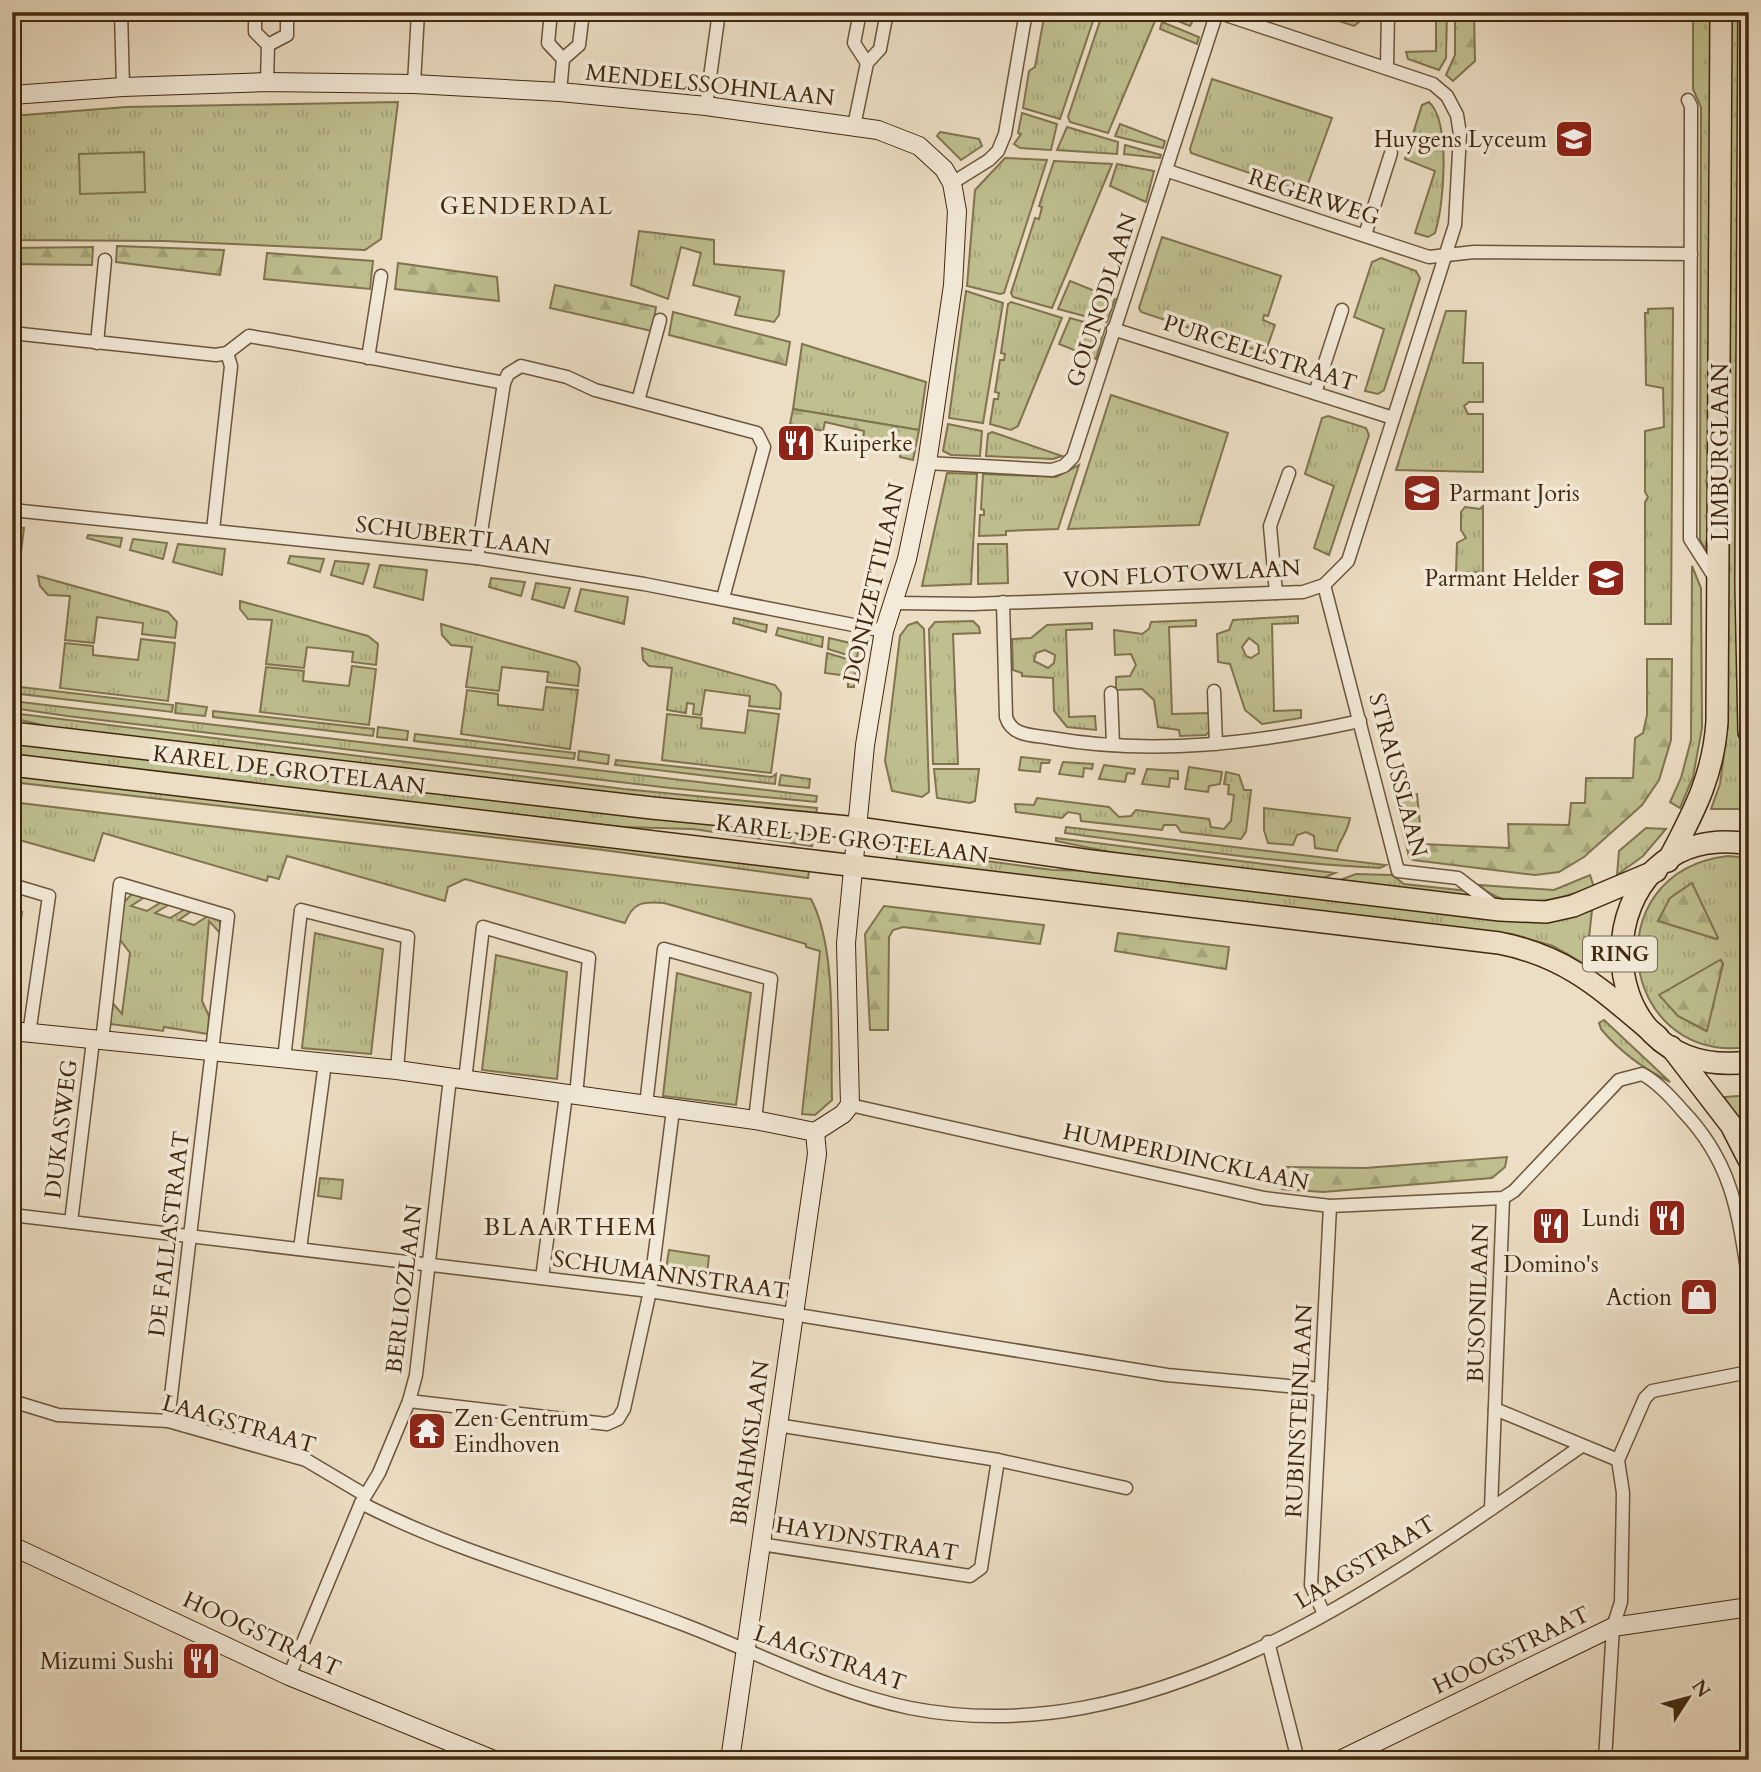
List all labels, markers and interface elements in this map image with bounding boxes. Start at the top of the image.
street label: MENDELSSOHNLAAN [584,57,836,114]
school or university icon: Huygens Lyceum [1553,118,1595,160]
place label: Huygens Lyceum [1374,124,1548,155]
street label: REGERWEG [1244,161,1384,233]
district label: GENDERDAL [440,190,614,223]
street label: GOUNODLAAN [1059,209,1145,391]
street label: PURCELLSTRAAT [1159,307,1361,399]
street label: LIMBURGLAAN [1705,363,1736,541]
restaurant icon: Kuiperke [775,422,817,464]
place label: Kuiperke [823,428,913,459]
school or university icon: Parmant Joris [1401,472,1443,514]
place label: Parmant Joris [1449,478,1580,509]
street label: DONIZETTILAAN [836,480,912,686]
street label: SCHUBERTLAAN [354,509,553,563]
street label: VON FLOTOWLAAN [1062,552,1302,596]
school or university icon: Parmant Helder [1585,557,1627,599]
place label: Parmant Helder [1425,563,1580,594]
street label: STRAUSSLAAN [1361,689,1435,861]
street label: KAREL DE GROTELAAN [151,738,427,802]
street label: KAREL DE GROTELAAN [714,807,990,871]
road number: RING [1583,936,1657,972]
street label: DUKASWEG [37,1057,85,1201]
street label: HUMPERDINCKLAAN [1060,1116,1312,1198]
street label: DE FALLASTRAAT [141,1129,197,1338]
restaurant icon: Lundi [1646,1197,1688,1239]
street label: BERLIOZLAAN [378,1202,430,1375]
place label: Lundi [1582,1203,1640,1234]
restaurant icon: Domino's [1530,1205,1572,1247]
district label: BLAARTHEM [484,1211,658,1244]
street label: BUSONILAAN [1460,1222,1496,1383]
street label: SCHUMANNSTRAAT [551,1243,791,1307]
place label: Domino's [1503,1249,1599,1280]
shop icon: Action [1678,1276,1720,1318]
place label: Action [1606,1282,1672,1313]
street label: RUBINSTEINLAAN [1278,1303,1320,1519]
street label: BRAHMSLAAN [723,1358,777,1528]
street label: LAAGSTRAAT [158,1387,320,1461]
place label: Zen Centrum Eindhoven [454,1403,589,1460]
temple icon: Zen Centrum Eindhoven [406,1410,448,1452]
street label: LAAGSTRAAT [1289,1508,1441,1616]
street label: HAYDNSTRAAT [773,1509,961,1569]
street label: HOOGSTRAAT [178,1584,346,1684]
street label: HOOGSTRAAT [1427,1599,1595,1701]
street label: LAAGSTRAAT [750,1617,910,1699]
restaurant icon: Mizumi Sushi [180,1640,222,1682]
place label: Mizumi Sushi [40,1646,174,1677]
north arrow [1652,1664,1722,1734]
text: N [1686,1674,1717,1703]

